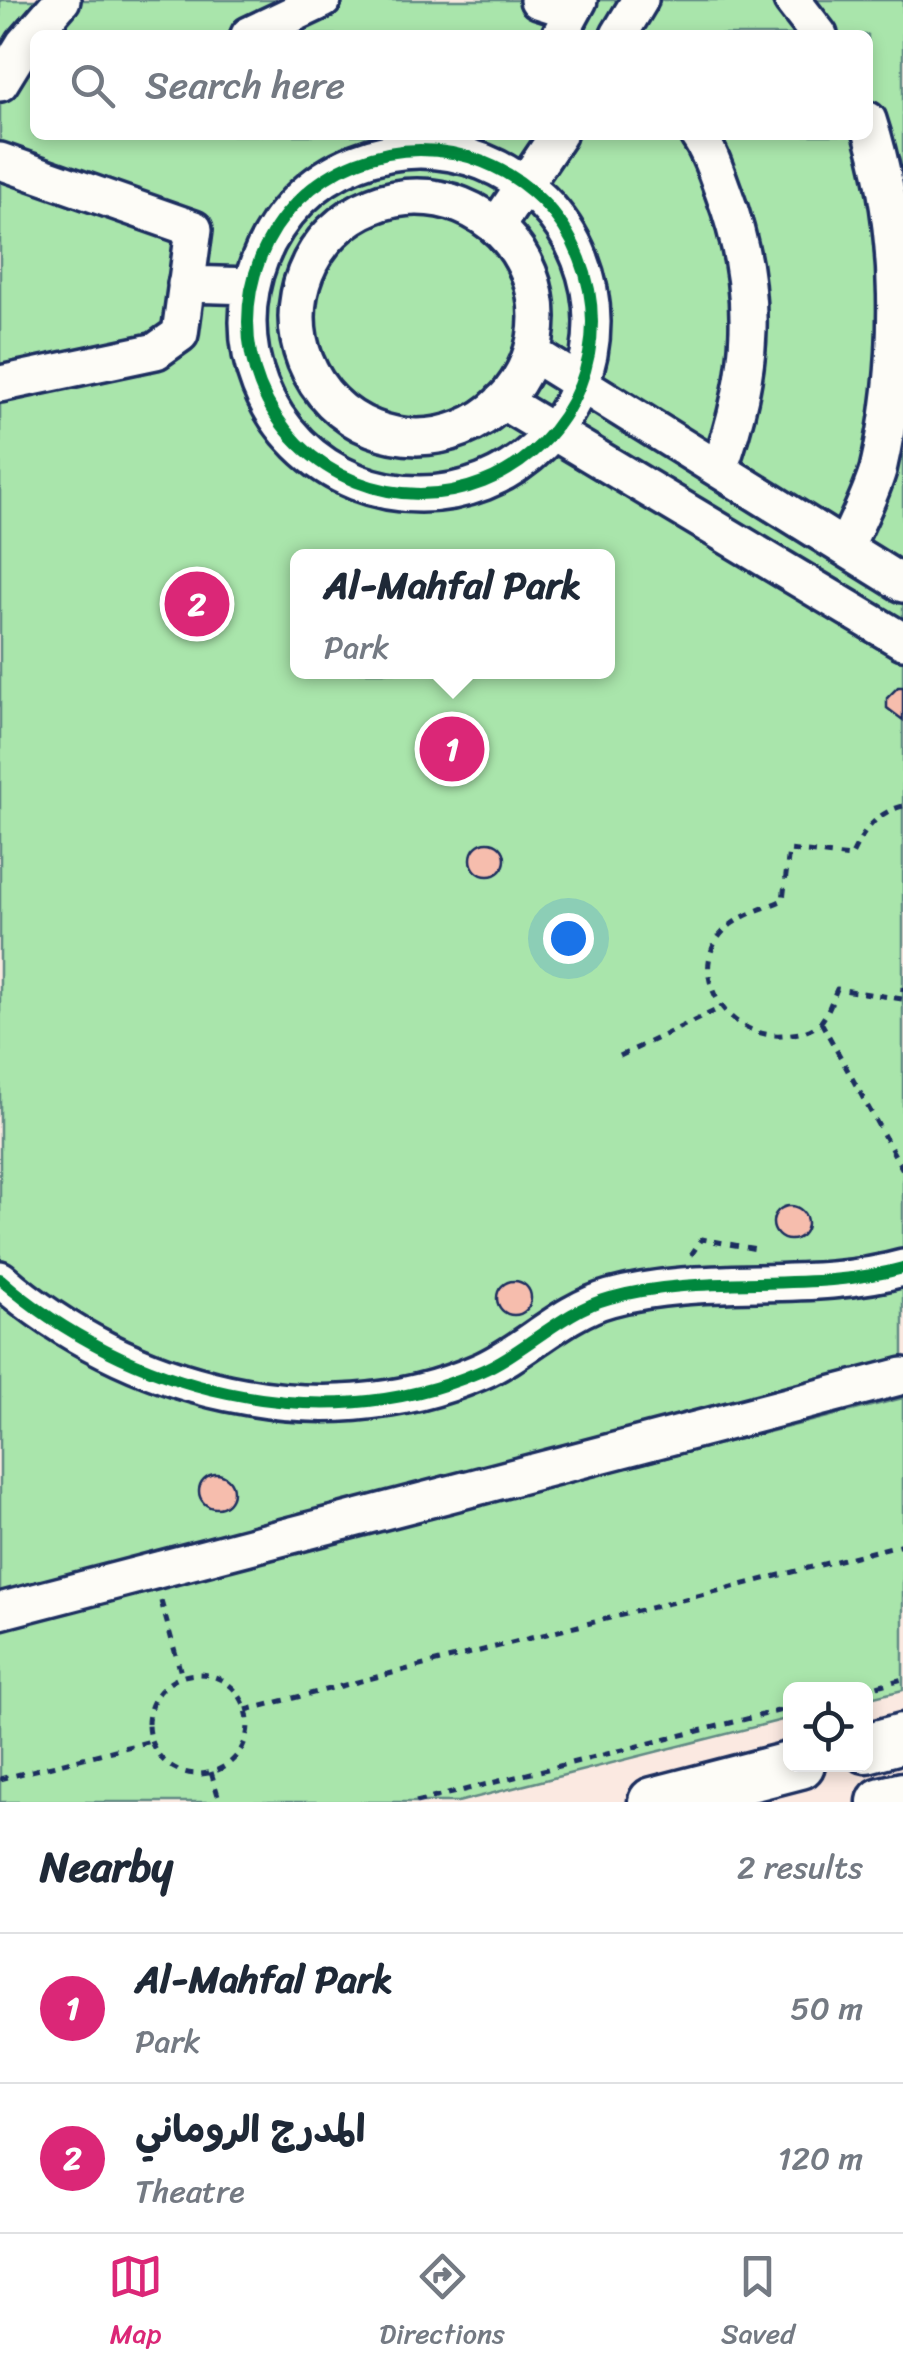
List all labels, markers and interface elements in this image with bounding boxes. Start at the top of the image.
search box [30,30,873,140]
text: Search here [145,52,345,119]
icon: search [65,58,120,113]
popup [290,549,615,679]
text: Al-Mahfal Park [324,552,581,619]
pin: 2 [164,566,230,642]
text: Park [324,619,389,676]
pin: 1 [420,712,484,786]
your location [543,913,594,964]
map controls [783,1682,873,1772]
button: locate [783,1682,873,1772]
text: Nearby [40,1830,173,1904]
text: 2 results [737,1839,863,1896]
text: Al-Mahfal Park [135,1946,393,2013]
text: 1 [66,1980,79,2037]
text: 50 m [790,1980,863,2037]
text: Park [135,2013,201,2070]
text: المدرج الروماني [135,2096,366,2163]
text: 2 [63,2130,82,2187]
text: 120 m [778,2130,863,2187]
text: Theatre [135,2163,245,2220]
tab: Map [108,2249,163,2358]
tab: Directions [379,2249,505,2358]
tab: Saved [721,2249,795,2358]

